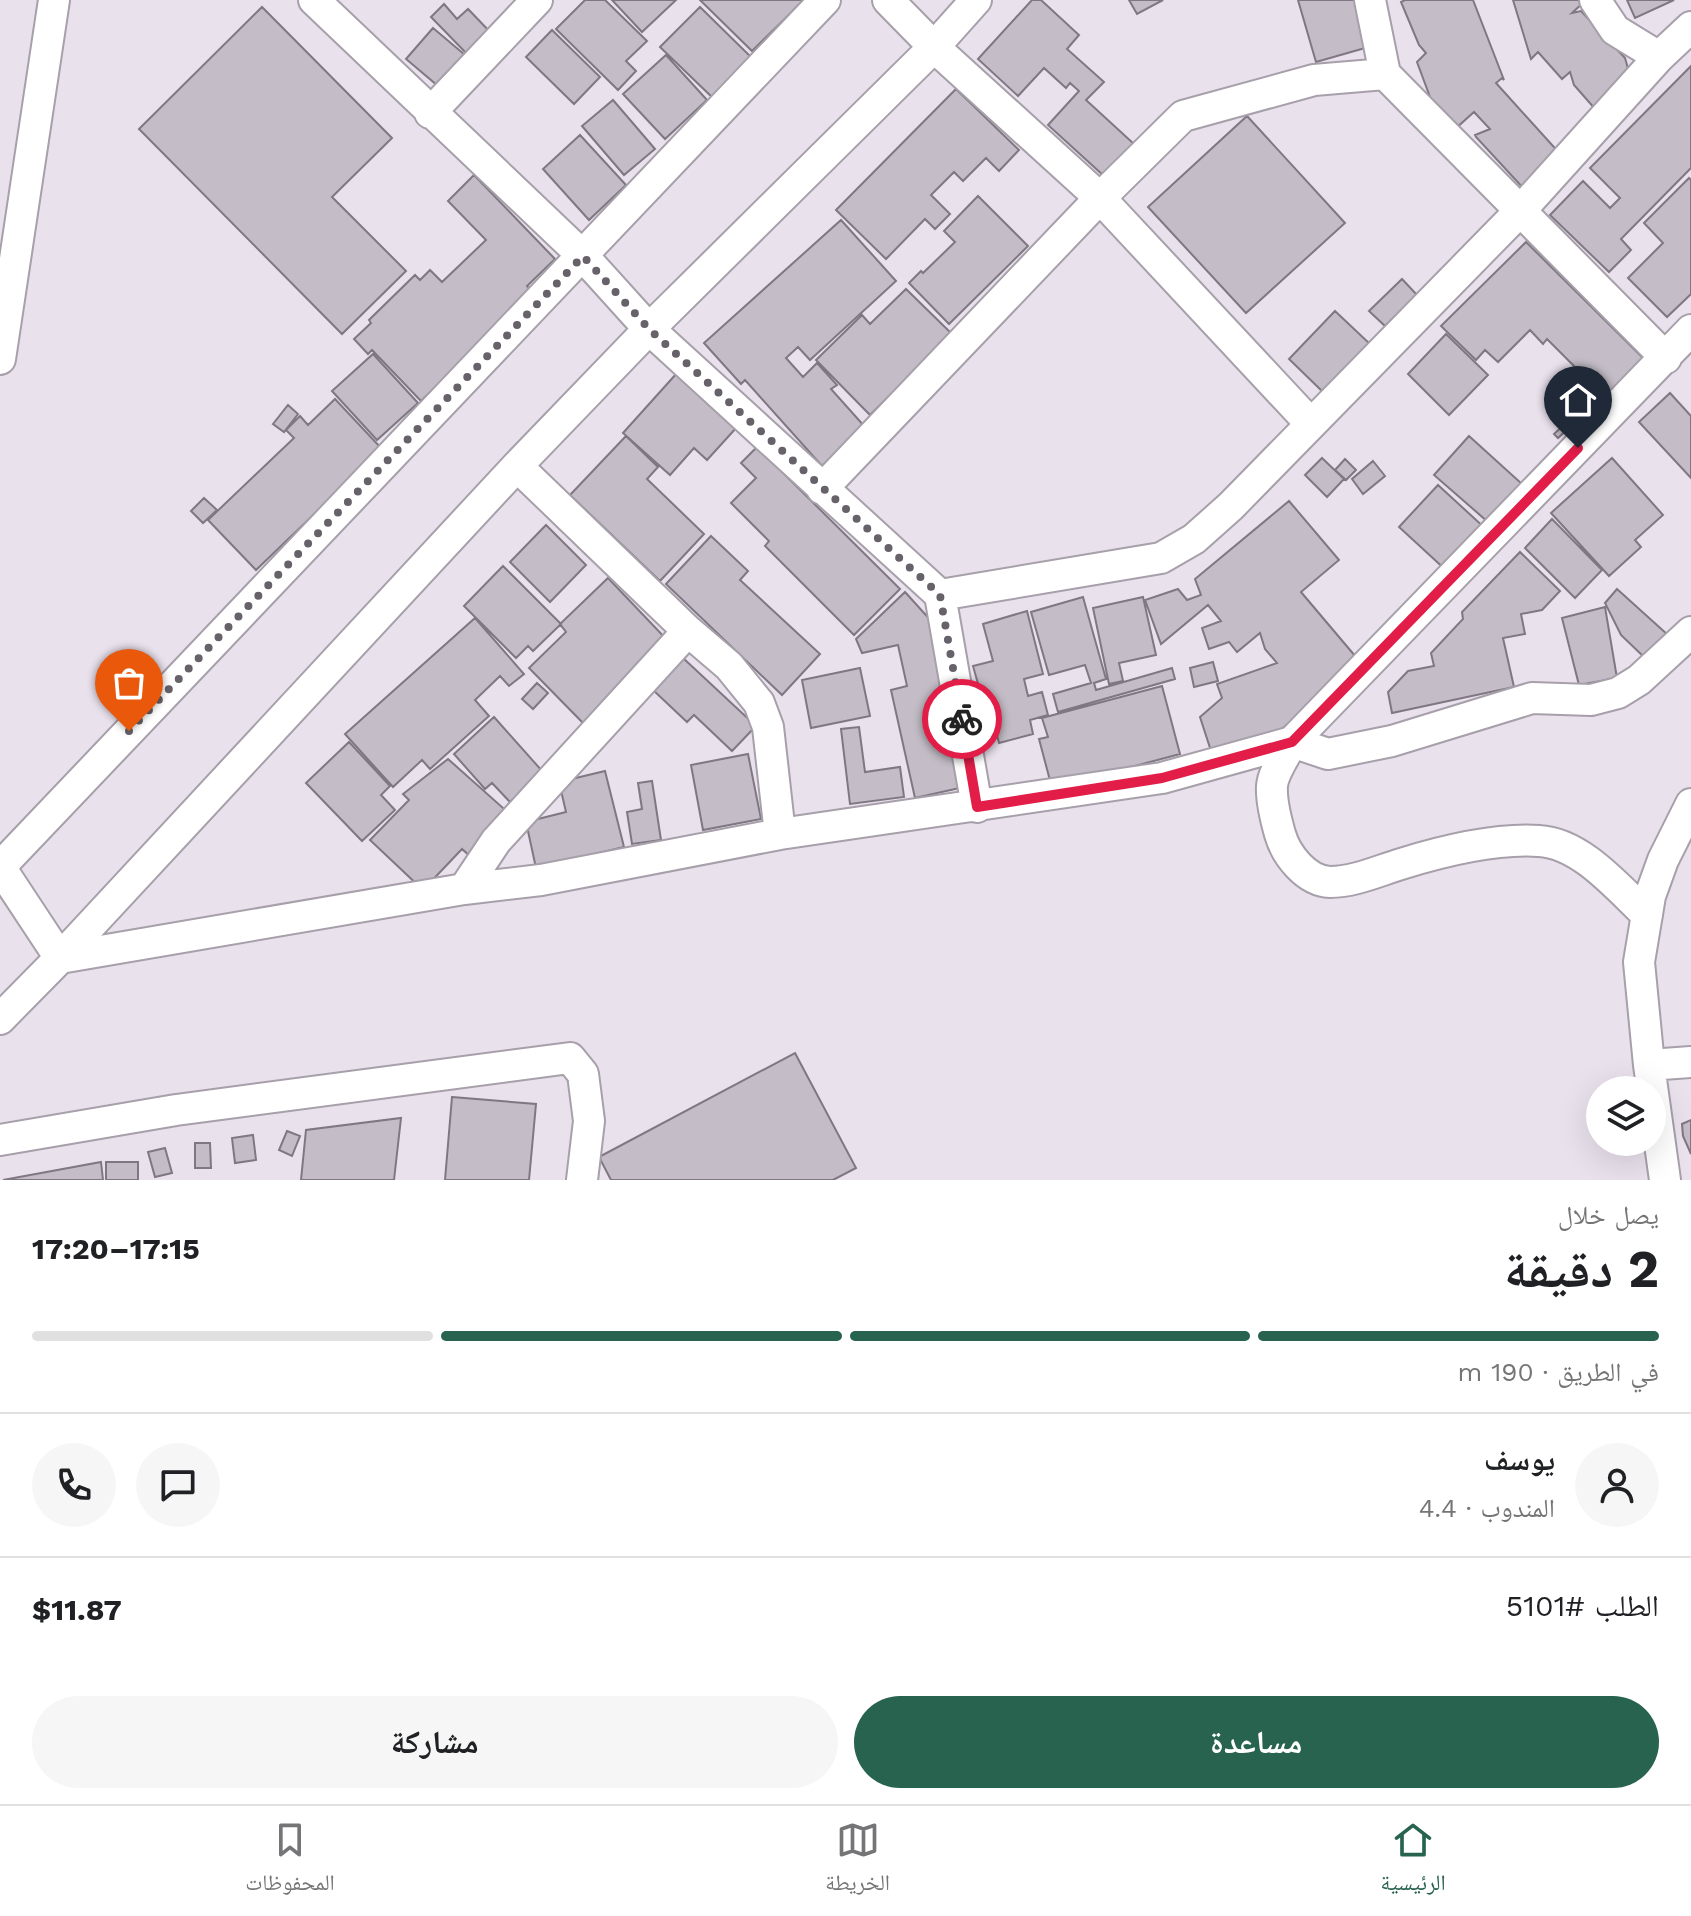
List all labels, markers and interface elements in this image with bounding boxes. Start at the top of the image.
pin [1544,366,1612,448]
icon: home [1556,378,1600,422]
pin [95,649,163,731]
icon: bag [107,661,151,705]
courier [922,679,1002,759]
icon: bike [940,697,984,741]
map controls [1586,1076,1666,1156]
button: layers [1586,1076,1666,1156]
text: يصل خلال [1558,1200,1659,1230]
text: 17:15–17:20 [32,1231,200,1266]
text: 2 دقيقة [1504,1239,1659,1300]
text: في الطريق · 190 m [1458,1357,1659,1387]
text: يوسف [1484,1442,1555,1477]
button: phone [32,1443,116,1527]
button: chat [136,1443,220,1527]
button: person [1575,1443,1659,1527]
text: المندوب · 4.4 [1419,1493,1555,1523]
text: الطلب #5101 [1506,1588,1659,1623]
text: $11.87 [32,1592,122,1627]
button: مشاركة [32,1696,838,1788]
button: مساعدة [854,1696,1659,1788]
tab: المحفوظات [245,1818,335,1904]
tab: الخريطة [825,1818,890,1904]
tab: الرئيسية [1381,1818,1446,1904]

